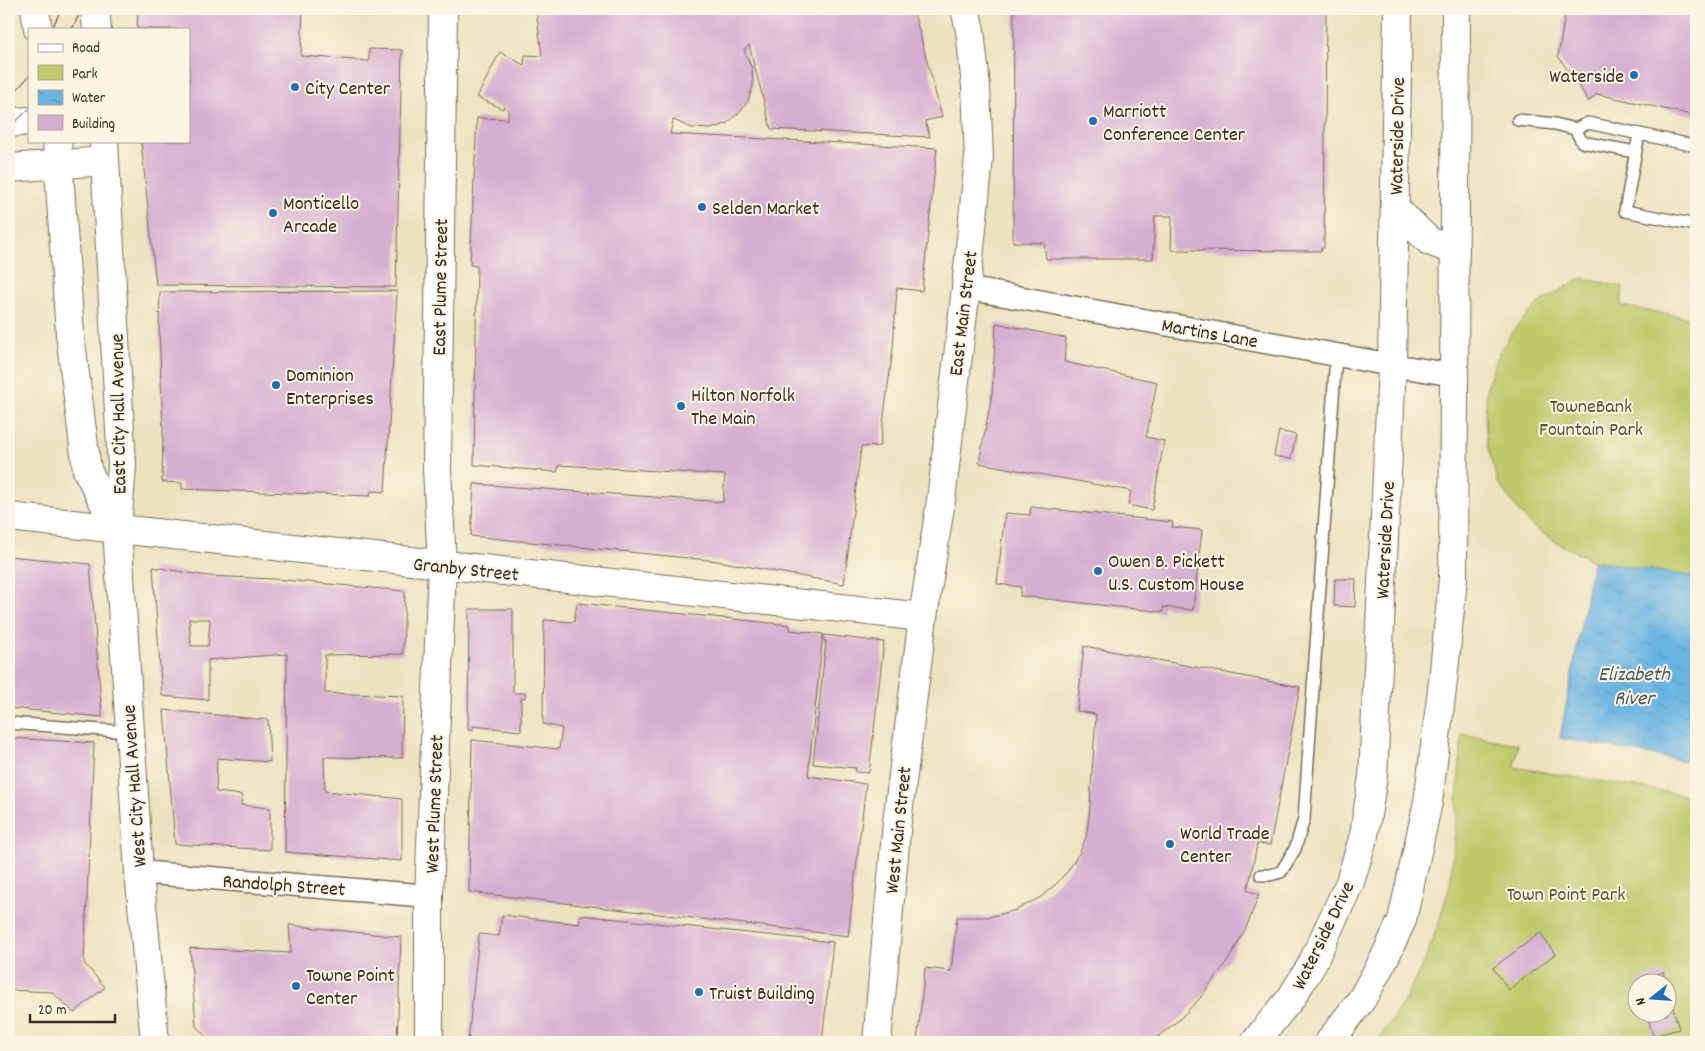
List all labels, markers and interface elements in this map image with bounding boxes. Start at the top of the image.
legend [28,28,190,142]
text: Road [72,38,100,60]
text: Park [72,64,98,86]
place label: Waterside [1549,64,1624,92]
marker: Waterside [1628,69,1640,81]
place label: City Center [305,76,391,104]
street label: Waterside Drive [1384,77,1414,195]
marker: City Center [289,81,301,93]
text: Water [72,88,106,110]
place label: Marriott Conference Center [1103,99,1246,150]
text: Building [72,114,115,136]
marker: Marriott Conference Center [1087,115,1099,127]
place label: Monticello Arcade [283,191,359,242]
place label: Selden Market [712,196,819,224]
marker: Selden Market [696,201,708,213]
marker: Monticello Arcade [267,207,279,219]
street label: East Plume Street [427,218,457,356]
street label: East Main Street [943,249,987,378]
street label: Martins Lane [1159,313,1260,357]
street label: East City Hall Avenue [105,333,135,495]
place label: Dominion Enterprises [286,363,374,414]
marker: Dominion Enterprises [270,379,282,391]
place label: Hilton Norfolk The Main [691,383,795,434]
park label: TowneBank Fountain Park [1539,394,1643,445]
marker: Hilton Norfolk The Main [675,400,687,412]
street label: Waterside Drive [1370,480,1404,600]
place label: Owen B. Pickett U.S. Custom House [1108,549,1244,600]
street label: Granby Street [411,552,520,590]
marker: Owen B. Pickett U.S. Custom House [1092,565,1104,577]
water label: Elizabeth River [1598,661,1671,715]
street label: West City Hall Avenue [116,703,156,868]
street label: West Plume Street [420,734,452,874]
street label: West Main Street [879,765,921,895]
place label: World Trade Center [1180,821,1270,872]
marker: World Trade Center [1164,838,1176,850]
street label: Randolph Street [221,869,346,905]
street label: Waterside Drive [1286,877,1363,995]
park label: Town Point Park [1507,882,1625,910]
place label: Towne Point Center [306,963,395,1014]
north arrow [1628,974,1678,1024]
marker: Towne Point Center [290,980,302,992]
place label: Truist Building [709,981,815,1009]
marker: Truist Building [693,986,705,998]
scale bar [30,991,115,1023]
text: N [1631,995,1652,1007]
text: 20 m [38,1000,66,1022]

